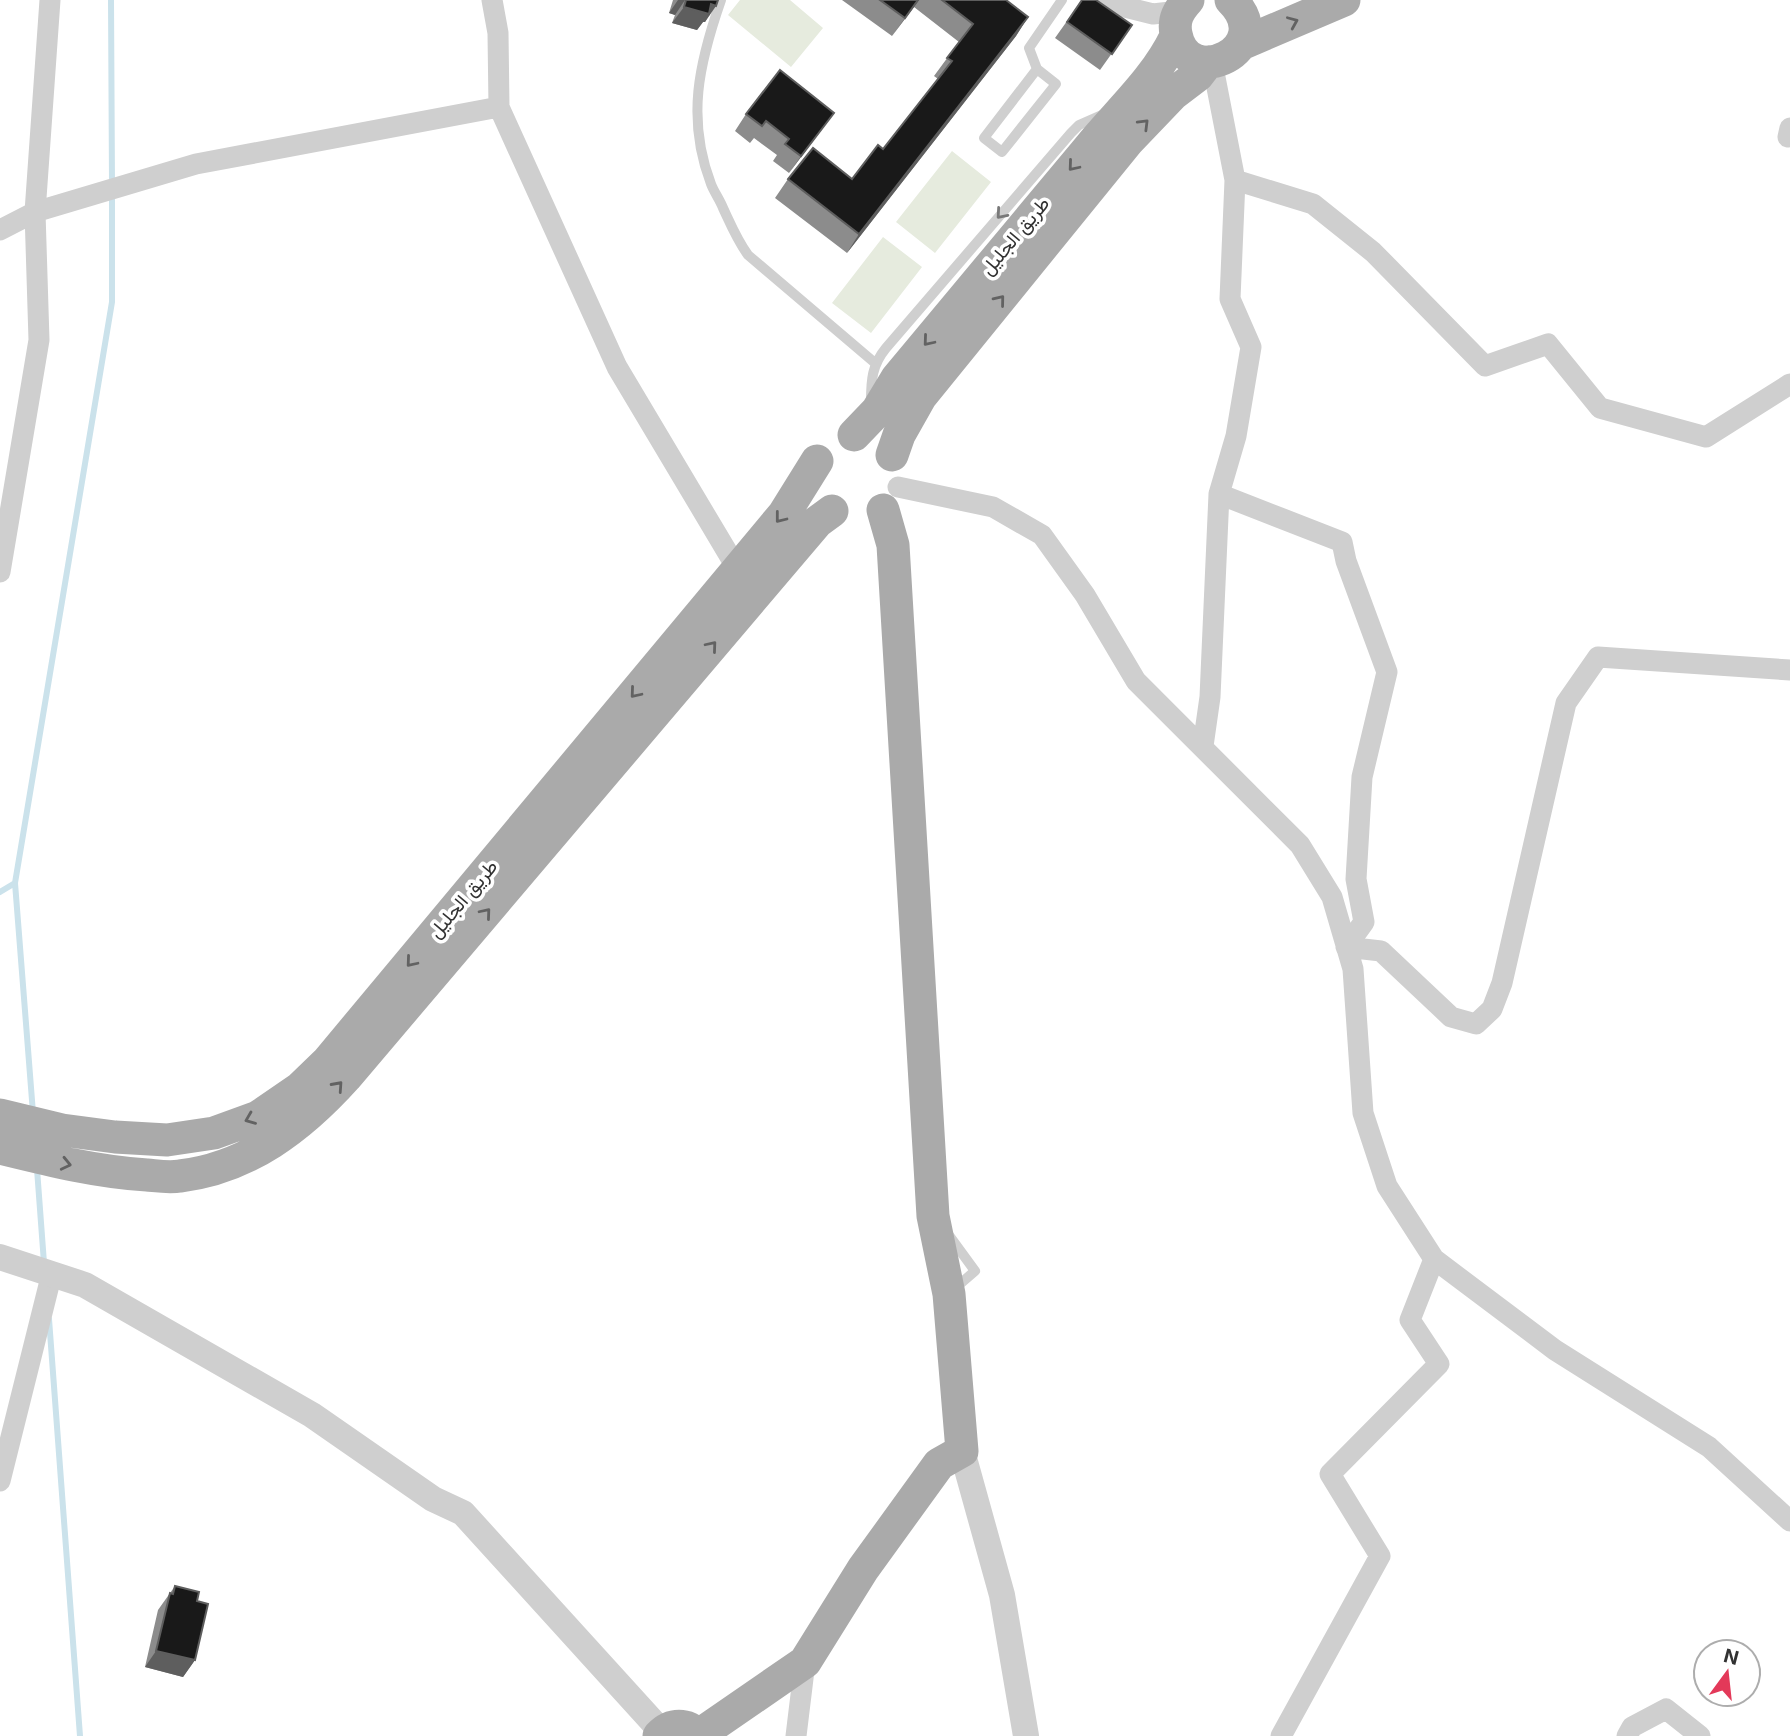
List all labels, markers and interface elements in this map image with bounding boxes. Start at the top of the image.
one-way arrow [1285,16,1298,30]
one-way arrow [1136,119,1149,132]
one-way arrow [1069,157,1081,170]
street label: طريق الجليل [976,192,1054,280]
one-way arrow [997,206,1009,219]
one-way arrow [992,295,1005,307]
one-way arrow [924,332,936,345]
one-way arrow [776,511,789,523]
one-way arrow [704,641,716,654]
one-way arrow [630,685,643,698]
street label: طريق الجليل [424,855,502,943]
one-way arrow [478,908,490,921]
one-way arrow [406,954,419,966]
one-way arrow [330,1081,343,1094]
one-way arrow [244,1111,256,1125]
one-way arrow [60,1155,72,1170]
north arrow [1692,1638,1762,1708]
text: N [1721,1644,1741,1670]

